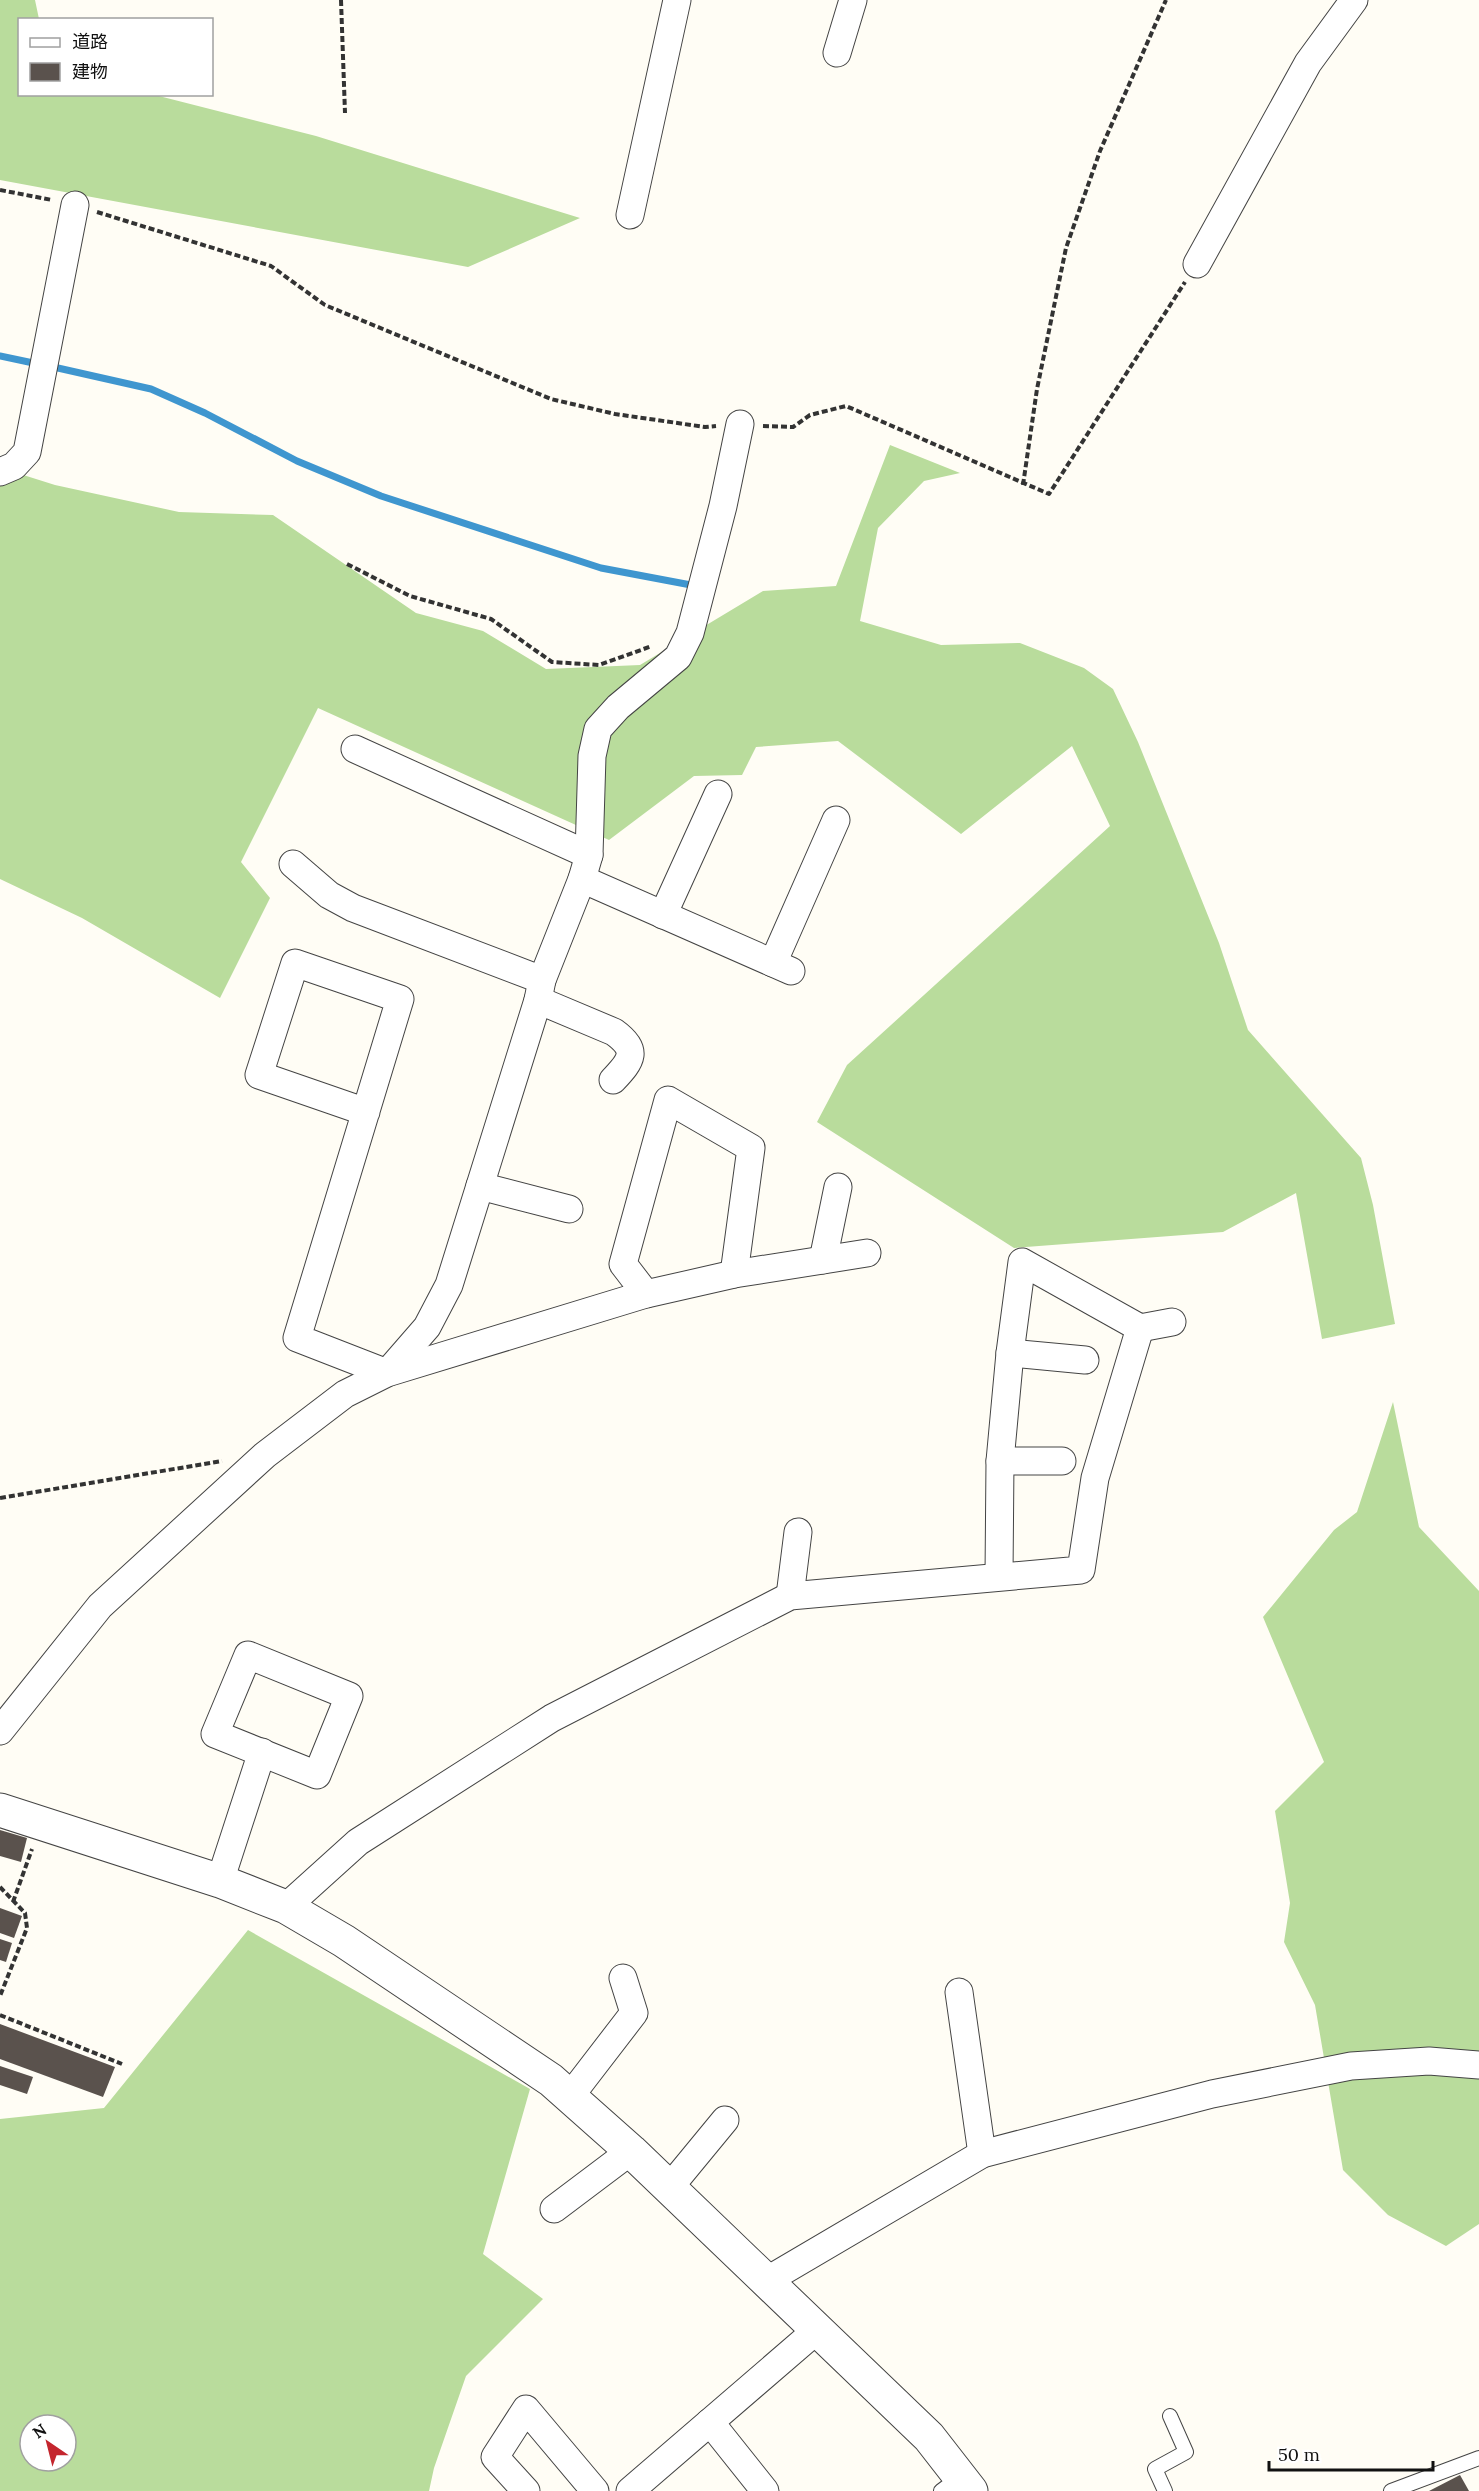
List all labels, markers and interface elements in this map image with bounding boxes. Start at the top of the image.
legend [18,18,213,96]
text: 道路 [72,30,108,53]
text: 建物 [72,60,108,83]
north arrow [18,2413,78,2473]
text: N [29,2419,50,2442]
scale bar [1269,2434,1432,2472]
text: 50 m [1278,2443,1320,2466]

